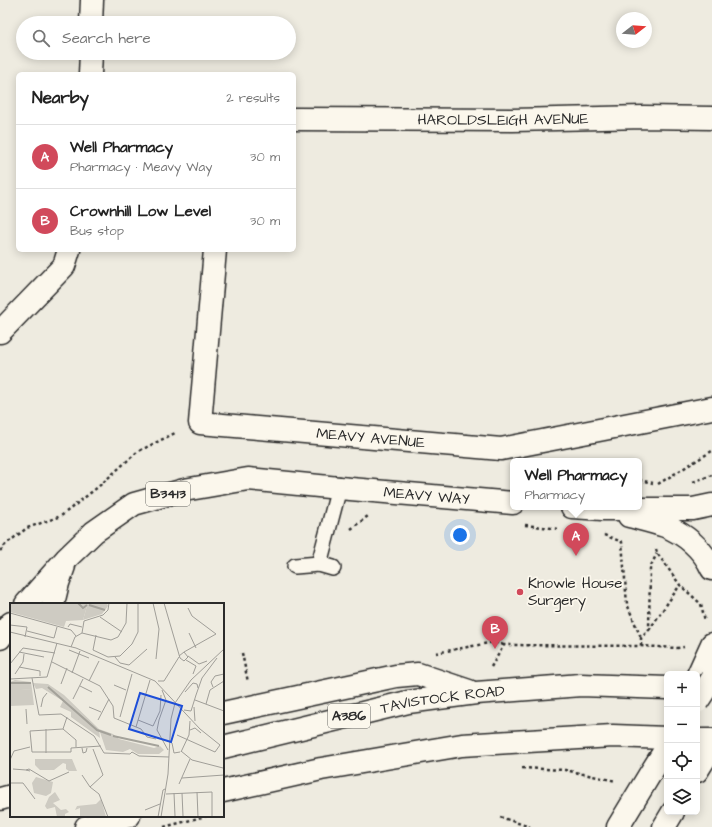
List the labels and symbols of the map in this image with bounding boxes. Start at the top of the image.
north arrow [616,12,652,48]
street label: HAROLDSLEIGH AVENUE [417,108,589,131]
street label: MEAVY AVENUE [316,423,426,453]
street label: MEAVY WAY [383,481,470,510]
road number: B3413 [146,482,190,506]
pin: A [563,523,589,556]
your location [450,525,470,545]
place label: Knowle House Surgery [528,573,622,612]
marker: Knowle House Surgery [515,587,525,597]
inset map [10,603,224,817]
pin: B [482,616,508,649]
street label: TAVISTOCK ROAD [378,680,506,719]
road number: A386 [328,704,370,728]

